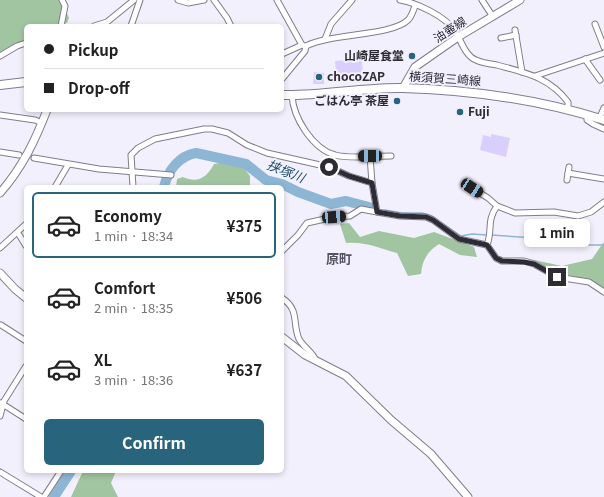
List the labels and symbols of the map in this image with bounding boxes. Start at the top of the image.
street label: 油壷線 [429,12,469,46]
place label: 山崎屋食堂 [344,46,404,63]
marker: 山崎屋食堂 [407,51,417,61]
place label: chocoZAP [327,67,385,84]
street label: 横須賀三崎線 [409,67,482,88]
marker: chocoZAP [314,72,324,82]
place label: ごはん亭 茶屋 [314,91,389,108]
marker: ごはん亭 茶屋 [392,96,402,106]
place label: Fuji [468,102,490,119]
marker: Fuji [455,107,465,117]
car [358,150,382,162]
water label: 挟塚川 [265,154,310,187]
route start [320,158,338,176]
car [459,176,485,200]
car [322,210,346,224]
callout: 1 min [524,219,590,247]
district label: 原町 [326,249,352,268]
route end [548,268,566,286]

